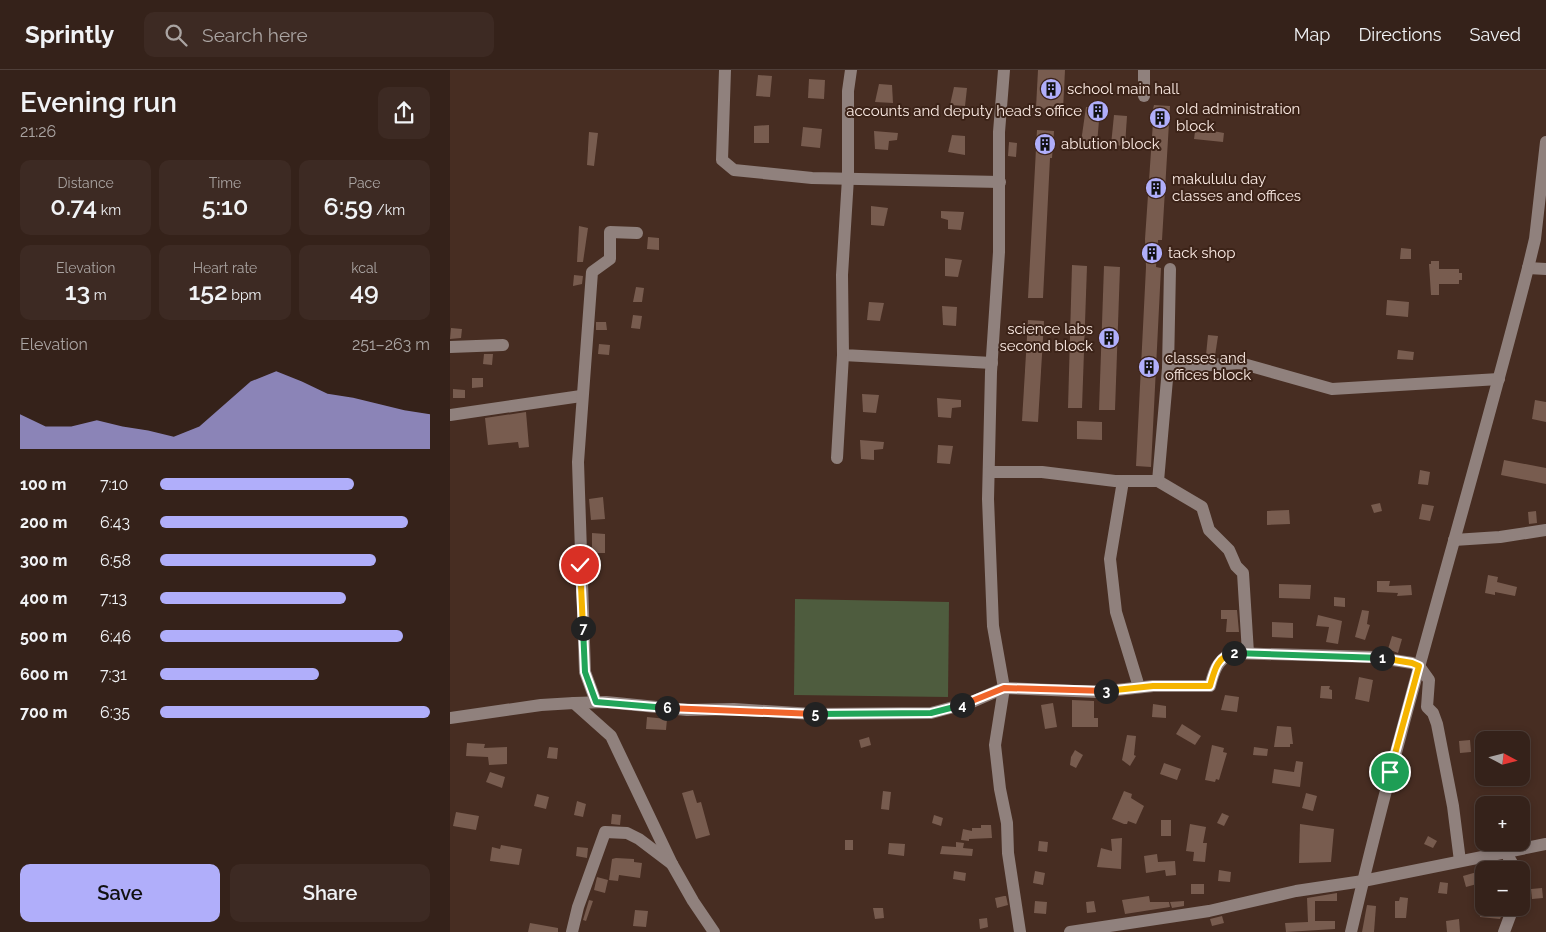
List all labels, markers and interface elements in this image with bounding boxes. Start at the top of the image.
search box [144,12,494,57]
text: Sprintly [25,20,114,49]
icon: search [162,21,190,49]
text: Search here [202,24,308,46]
text: Map [1294,24,1330,45]
text: Directions [1358,24,1442,45]
text: Saved [1470,24,1521,45]
building icon: school main hall [1039,77,1063,101]
place label: school main hall [1067,80,1180,98]
text: Evening run [20,86,177,119]
button: share [378,87,430,139]
building icon: accounts and deputy head's office [1086,99,1110,123]
place label: old administration block [1176,100,1300,135]
place label: accounts and deputy head's office [846,102,1082,120]
building icon: old administration block [1148,106,1172,130]
text: 21:26 [20,122,56,141]
building icon: ablution block [1033,132,1057,156]
place label: ablution block [1061,135,1160,153]
place label: makululu day classes and offices [1172,170,1301,205]
text: Distance [58,175,114,191]
text: Time [209,175,241,191]
text: Pace [348,175,380,191]
building icon: makululu day classes and offices [1144,176,1168,200]
text: 0.74 [50,191,97,221]
text: 5:10 [202,191,248,221]
text: 6:59 [324,191,373,221]
text: km [97,202,121,218]
text: /km [373,202,405,218]
building icon: tack shop [1140,241,1164,265]
place label: tack shop [1168,244,1235,262]
text: Elevation [56,260,115,276]
text: Heart rate [193,260,257,276]
text: kcal [351,260,377,276]
text: 13 [65,276,90,306]
text: 152 [188,276,228,306]
text: 49 [350,276,379,306]
text: m [90,287,107,303]
text: bpm [228,287,261,303]
place label: science labs second block [1000,320,1093,355]
building icon: science labs second block [1097,326,1121,350]
text: Elevation [20,335,88,354]
text: 251–263 m [352,335,430,354]
place label: classes and offices block [1165,349,1251,384]
building icon: classes and offices block [1137,355,1161,379]
text: 100 m [20,475,66,494]
text: 7:10 [100,475,128,494]
text: 200 m [20,513,67,532]
text: 6:43 [100,513,130,532]
pin [559,544,601,586]
text: 300 m [20,551,67,570]
text: 6:58 [100,551,131,570]
icon: check [566,551,594,579]
text: 400 m [20,589,68,608]
text: 7:13 [100,589,127,608]
pin: 7 [570,616,596,640]
text: 7 [580,620,587,636]
text: 500 m [20,627,67,646]
text: 6:46 [100,627,131,646]
pin: 2 [1222,640,1246,666]
text: 2 [1231,645,1238,661]
pin: 1 [1370,646,1394,670]
text: 1 [1379,650,1386,666]
text: 600 m [20,665,68,684]
text: 7:31 [100,665,127,684]
pin: 3 [1094,678,1118,704]
text: 3 [1103,683,1110,699]
pin: 4 [950,692,974,718]
pin: 6 [654,696,680,720]
text: 4 [959,697,967,713]
text: 6 [663,700,672,716]
pin: 5 [802,702,828,726]
text: 700 m [20,703,67,722]
text: 6:35 [100,703,130,722]
text: 5 [812,706,819,722]
north arrow [1475,731,1530,786]
map controls [1475,731,1530,916]
pin [1369,751,1411,793]
icon: arrive [1376,758,1404,786]
button: + [1475,796,1530,851]
button: − [1475,861,1530,916]
button: Save [20,864,220,922]
button: Share [230,864,430,922]

